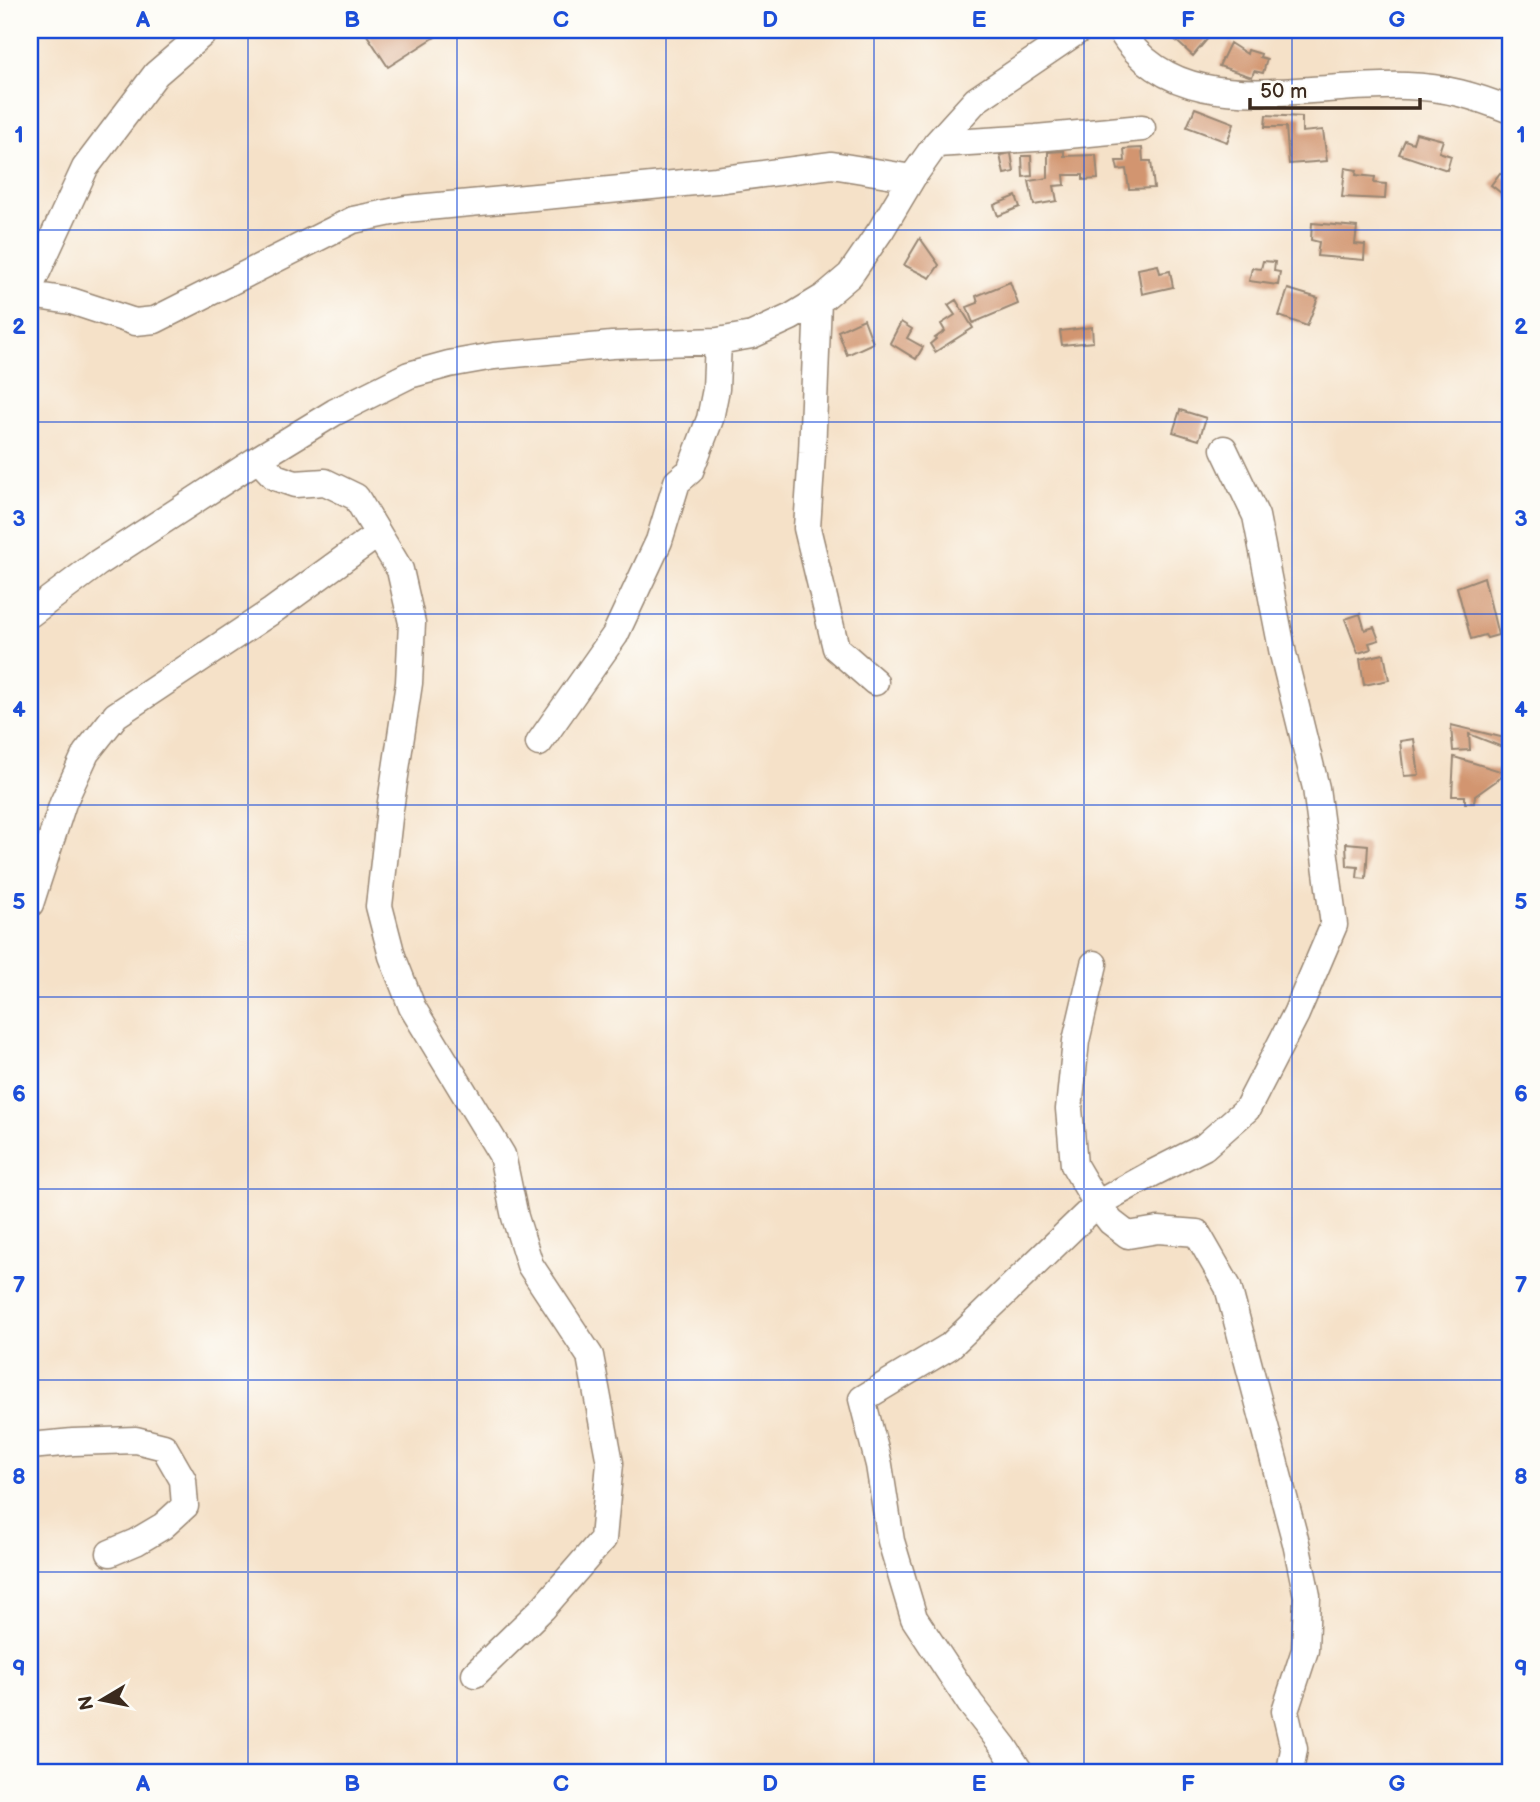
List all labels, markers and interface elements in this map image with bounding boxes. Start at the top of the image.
text: A [135,6,151,34]
text: B [344,6,360,34]
text: C [553,6,569,34]
text: D [762,6,778,34]
text: E [972,6,987,34]
text: F [1181,6,1195,34]
text: G [1389,6,1406,34]
scale bar [1250,66,1419,110]
text: 50 m [1260,79,1307,104]
text: 1 [14,121,24,149]
text: 1 [1516,121,1526,149]
text: 2 [12,313,26,341]
text: 2 [1514,313,1528,341]
text: 3 [12,505,26,533]
text: 3 [1514,505,1528,533]
text: 4 [12,696,26,724]
text: 4 [1514,696,1528,724]
text: 5 [12,888,26,916]
text: 5 [1514,888,1528,916]
text: 6 [12,1080,26,1108]
text: 6 [1514,1080,1528,1108]
text: 7 [13,1271,26,1299]
text: 7 [1515,1271,1528,1299]
text: 8 [12,1463,26,1491]
text: 8 [1514,1463,1528,1491]
text: 9 [12,1655,26,1683]
text: 9 [1514,1655,1528,1683]
north arrow [66,1666,136,1736]
text: N [74,1694,99,1712]
text: A [135,1770,151,1798]
text: B [344,1770,360,1798]
text: C [553,1770,569,1798]
text: D [762,1770,778,1798]
text: E [972,1770,987,1798]
text: F [1181,1770,1195,1798]
text: G [1389,1770,1406,1798]

